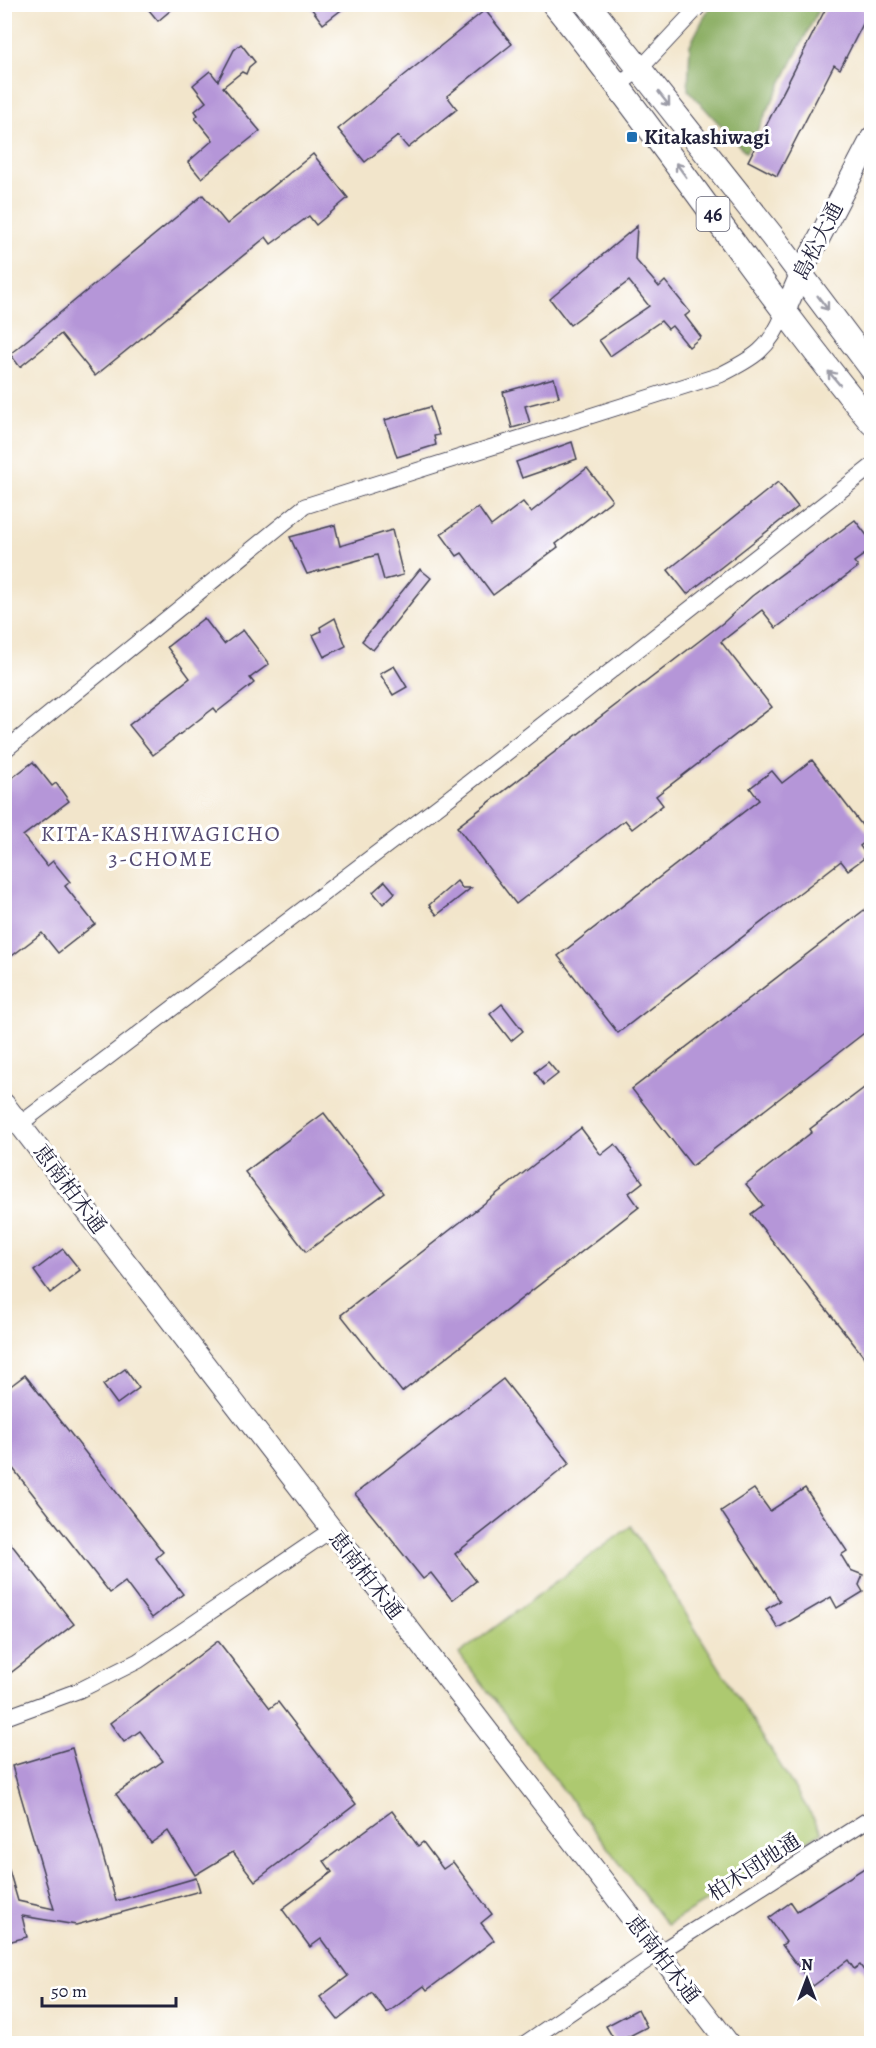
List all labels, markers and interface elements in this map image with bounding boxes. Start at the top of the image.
one-way arrow [658,91,671,107]
place label: Kitakashiwagi [644,123,770,151]
marker: Kitakashiwagi [625,130,639,144]
one-way arrow [675,163,687,179]
road number: 46 [696,197,730,231]
street label: 島松大通 [786,197,850,285]
one-way arrow [816,294,829,310]
one-way arrow [828,370,841,386]
district label: KITA-KASHIWAGICHO 3-CHOME [41,819,281,874]
street label: 恵南柏木通 [27,1139,113,1239]
street label: 恵南柏木通 [323,1525,409,1625]
street label: 柏木団地通 [702,1827,806,1907]
street label: 恵南柏木通 [620,1909,706,2009]
north arrow [777,1949,837,2009]
text: N [801,1954,813,1976]
scale bar [42,1970,176,2008]
text: 50 m [51,1979,87,2003]

